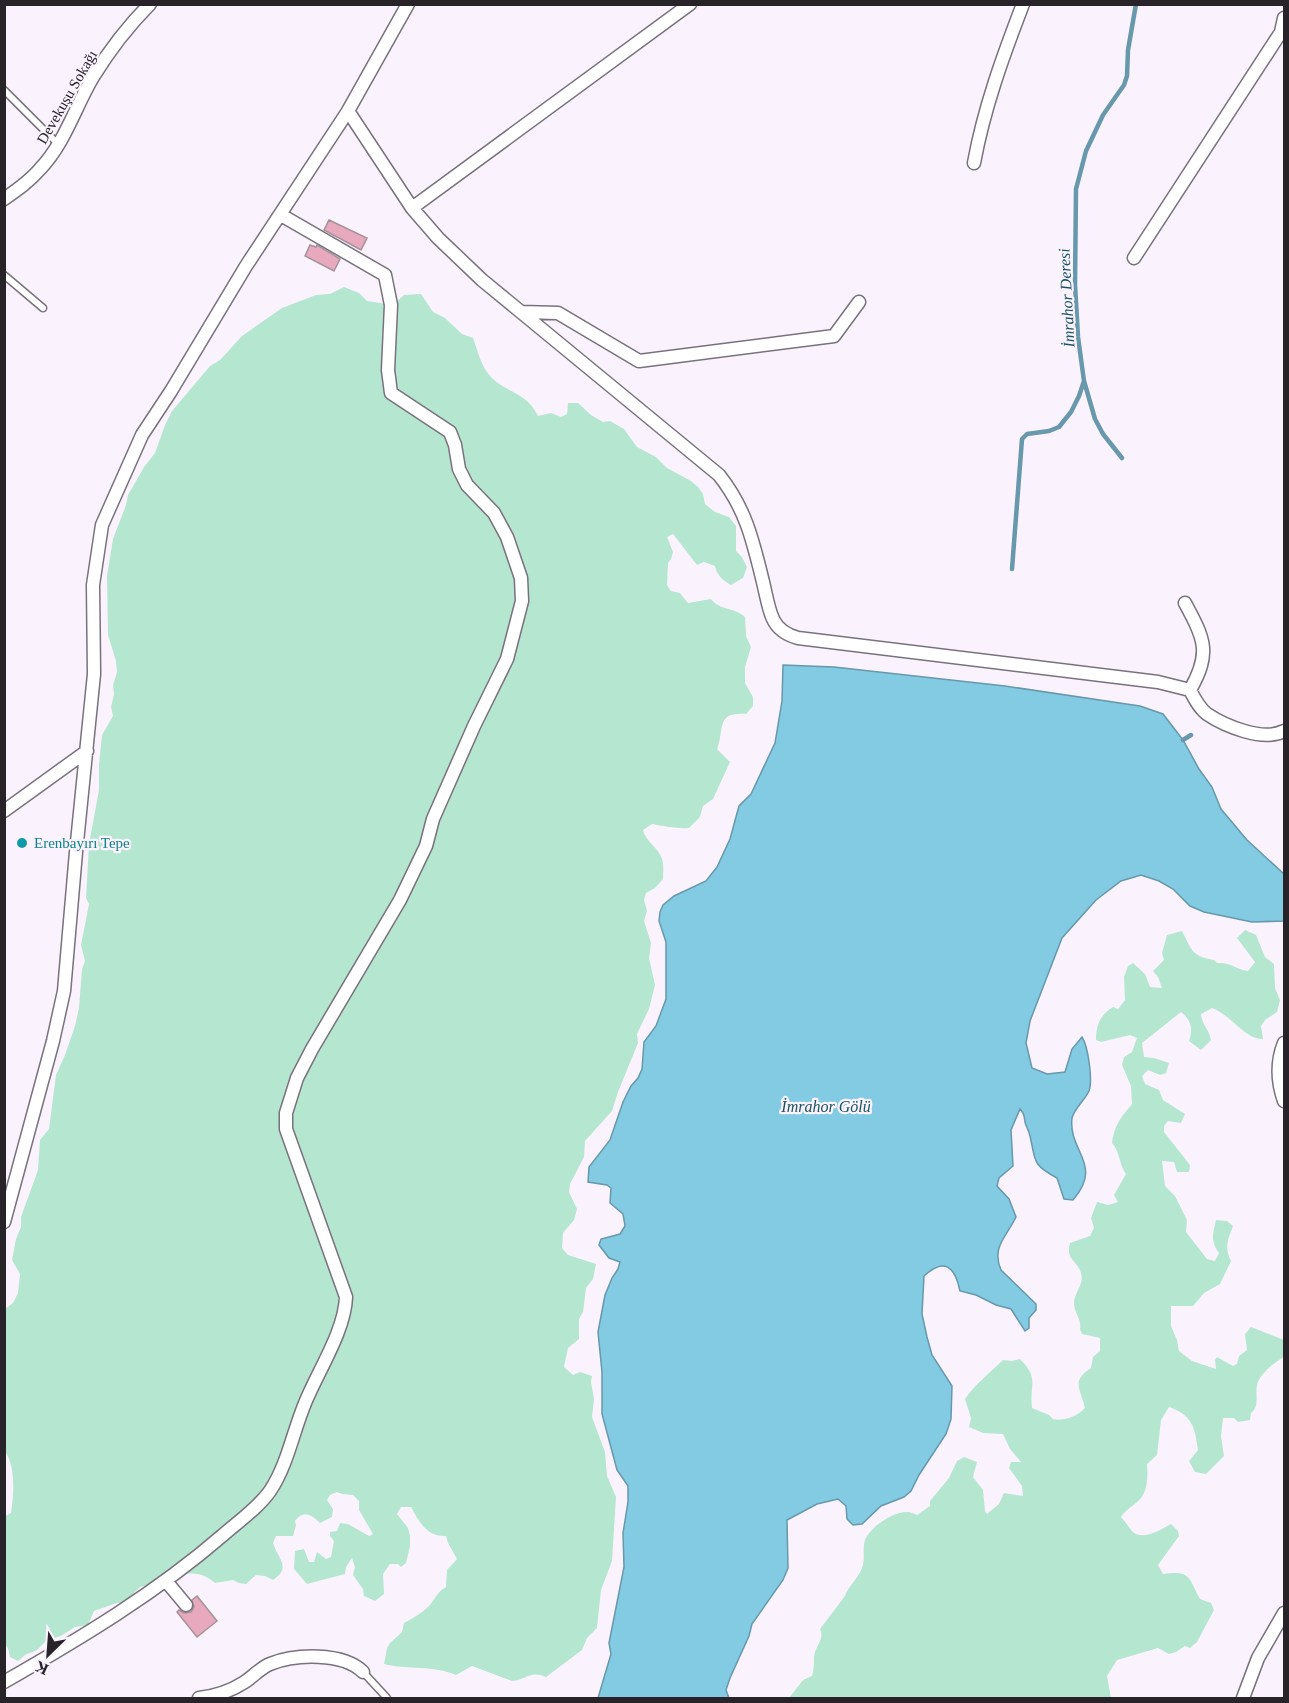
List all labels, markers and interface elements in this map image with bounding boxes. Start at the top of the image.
street label: Devekuşu Sokağı [34,47,100,147]
water label: İmrahor Deresi [1055,248,1078,349]
place label: Erenbayırı Tepe [34,835,130,851]
marker: Erenbayırı Tepe [15,836,29,850]
water label: İmrahor Gölü [780,1098,871,1115]
north arrow [18,1625,78,1685]
text: K [32,1658,51,1678]

